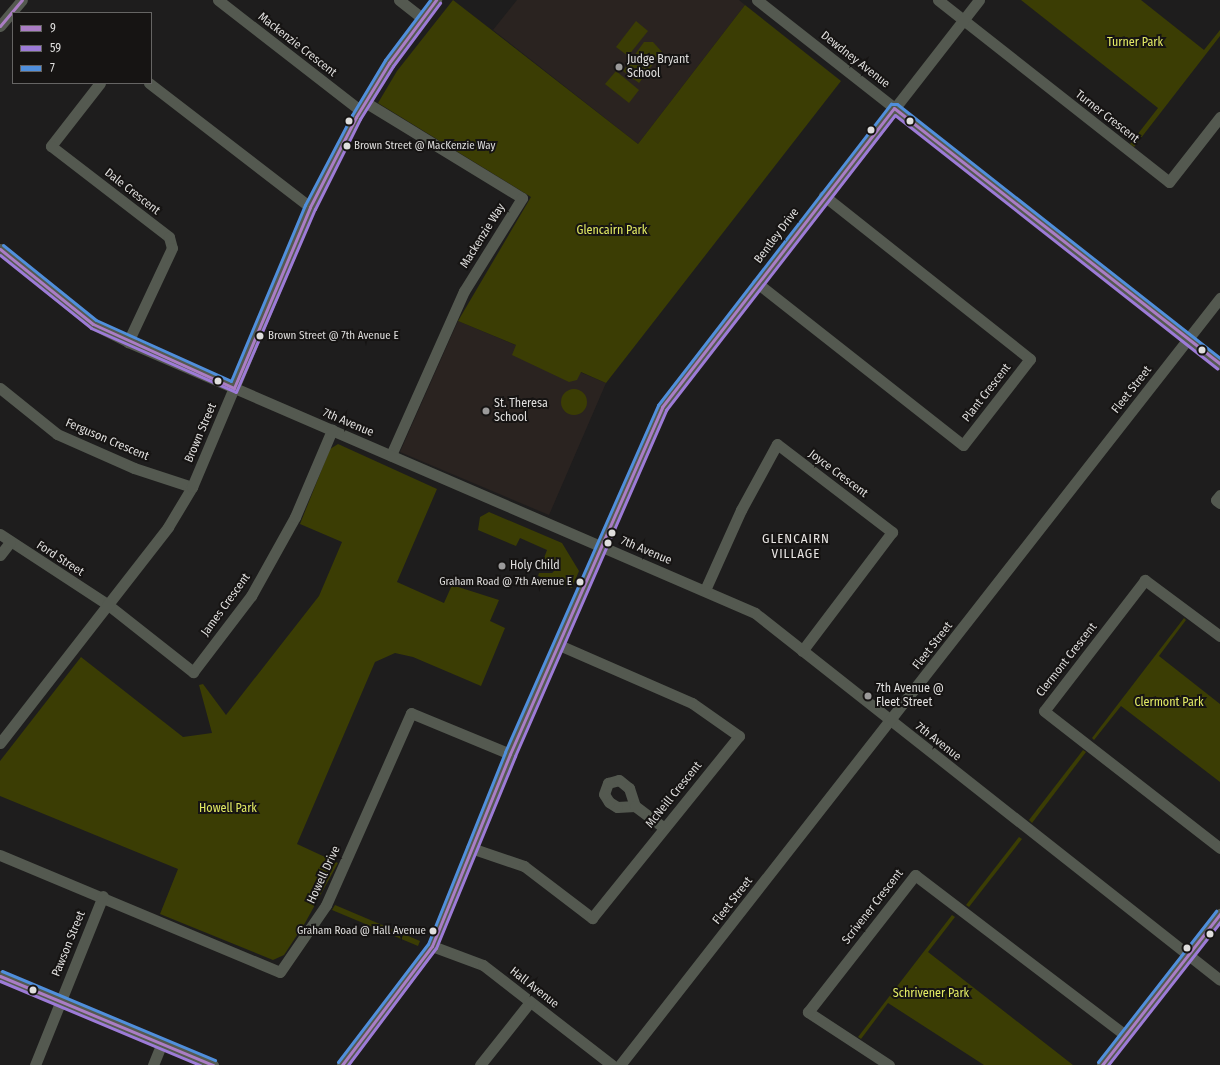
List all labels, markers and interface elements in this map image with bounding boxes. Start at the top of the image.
street label: Mackenzie Crescent [255,10,339,80]
legend [12,12,152,84]
text: 9 [50,21,56,35]
street label: Dewdney Avenue [818,29,892,91]
park label: Turner Park [1107,36,1163,50]
text: 59 [50,41,61,55]
place label: Judge Bryant School [627,53,689,81]
text: 7 [50,61,55,75]
marker: Judge Bryant School [614,62,624,72]
street label: Turner Crescent [1072,88,1142,146]
unlabelled marker [344,116,354,126]
unlabelled marker [905,116,915,126]
unlabelled marker [866,125,876,135]
place label: Brown Street @ MacKenzie Way [354,139,495,153]
marker: Brown Street @ MacKenzie Way [342,141,352,151]
street label: Dale Crescent [101,166,163,218]
street label: Mackenzie Way [457,201,509,271]
street label: Bentley Drive [752,206,802,266]
park label: Glencairn Park [577,224,647,238]
place label: Brown Street @ 7th Avenue E [268,329,399,343]
marker: Brown Street @ 7th Avenue E [255,331,265,341]
unlabelled marker [1197,345,1207,355]
street label: Plant Crescent [960,361,1014,425]
street label: Fleet Street [1109,363,1155,417]
unlabelled marker [213,376,223,386]
place label: St. Theresa School [494,397,548,425]
street label: Brown Street [182,401,220,465]
street label: 7th Avenue [320,406,376,440]
marker: St. Theresa School [481,406,491,416]
street label: Ferguson Crescent [63,416,151,464]
street label: Joyce Crescent [806,447,870,501]
unlabelled marker [607,528,617,538]
district label: GLENCAIRN VILLAGE [762,532,830,563]
street label: 7th Avenue [618,534,674,568]
street label: Ford Street [34,538,86,580]
unlabelled marker [603,538,613,548]
place label: Holy Child [510,559,560,573]
marker: Holy Child [497,561,507,571]
street label: James Crescent [198,571,254,639]
place label: Graham Road @ 7th Avenue E [439,575,572,589]
marker: Graham Road @ 7th Avenue E [575,577,585,587]
street label: Fleet Street [910,619,956,673]
street label: Clermont Crescent [1034,620,1100,700]
place label: 7th Avenue @ Fleet Street [876,682,944,710]
marker: 7th Avenue @ Fleet Street [863,691,873,701]
park label: Clermont Park [1134,696,1204,710]
street label: 7th Avenue [912,720,964,764]
street label: McNeill Crescent [643,759,705,831]
park label: Howell Park [199,802,257,816]
street label: Howell Drive [304,844,344,906]
street label: Scrivener Crescent [839,867,907,947]
street label: Fleet Street [710,874,756,928]
street label: Pawson Street [49,909,89,979]
place label: Graham Road @ Hall Avenue [297,924,426,938]
marker: Graham Road @ Hall Avenue [428,926,438,936]
unlabelled marker [1205,929,1215,939]
unlabelled marker [1182,943,1192,953]
street label: Hall Avenue [507,964,561,1012]
unlabelled marker [28,985,38,995]
park label: Schrivener Park [893,987,969,1001]

